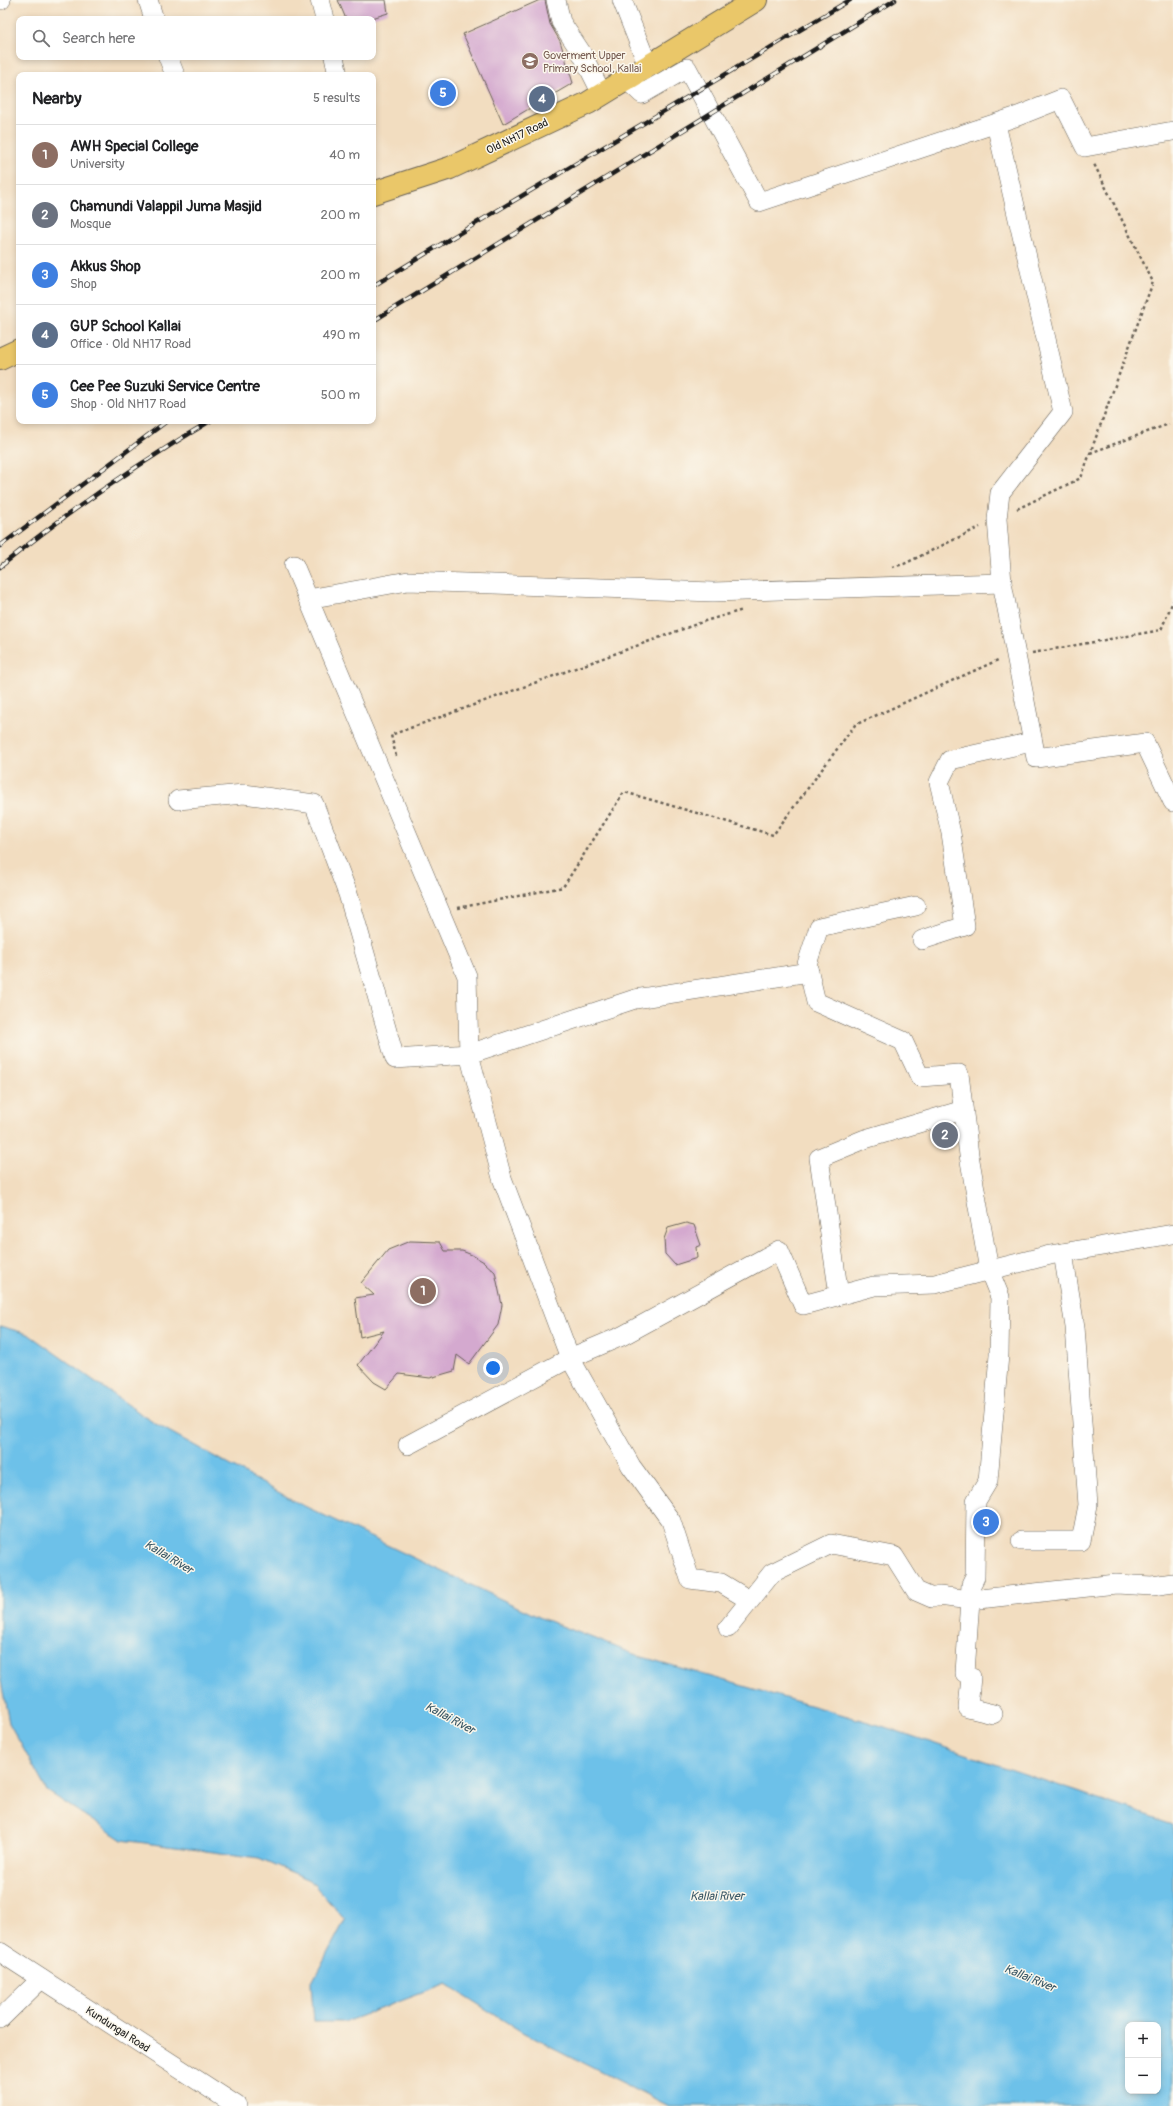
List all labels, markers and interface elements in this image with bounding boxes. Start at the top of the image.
search box [16,16,376,60]
icon: search [30,27,52,49]
text: Search here [62,29,135,48]
place label: Goverment Upper Primary School, Kallai [543,49,641,75]
school or university icon: Goverment Upper Primary School, Kallai [520,51,540,71]
pin: 5 [430,78,456,108]
pin: 4 [529,84,555,114]
text: Nearby [32,88,81,109]
text: 5 results [313,90,360,106]
street label: Old NH17 Road [484,116,550,157]
text: AWH Special College [70,137,199,156]
text: 1 [42,147,48,163]
text: 40 m [329,147,360,163]
text: University [70,156,124,172]
text: Chamundi Valappil Juma Masjid [70,197,262,216]
text: 2 [41,207,49,223]
text: 200 m [321,207,360,223]
text: Mosque [70,216,111,232]
text: Akkus Shop [70,257,141,276]
text: 3 [41,267,49,283]
text: 200 m [321,267,360,283]
text: Shop [70,276,97,292]
text: GUP School Kallai [70,317,181,336]
text: 4 [41,327,49,343]
text: 490 m [323,327,360,343]
text: Office · Old NH17 Road [70,336,191,352]
text: Cee Pee Suzuki Service Centre [70,377,260,396]
text: 5 [41,387,49,403]
text: 500 m [321,387,360,403]
text: Shop · Old NH17 Road [70,396,186,412]
pin: 2 [932,1120,958,1150]
pin: 1 [410,1276,436,1306]
your location [483,1358,503,1378]
pin: 3 [973,1507,999,1537]
water label: Kallai River [142,1537,197,1579]
water label: Kallai River [422,1699,479,1739]
water label: Kallai River [690,1889,746,1904]
water label: Kallai River [1002,1961,1059,1996]
street label: Kundungal Road [83,2004,152,2055]
map controls [1125,2022,1161,2094]
button: + [1125,2022,1161,2058]
button: − [1125,2058,1161,2094]

